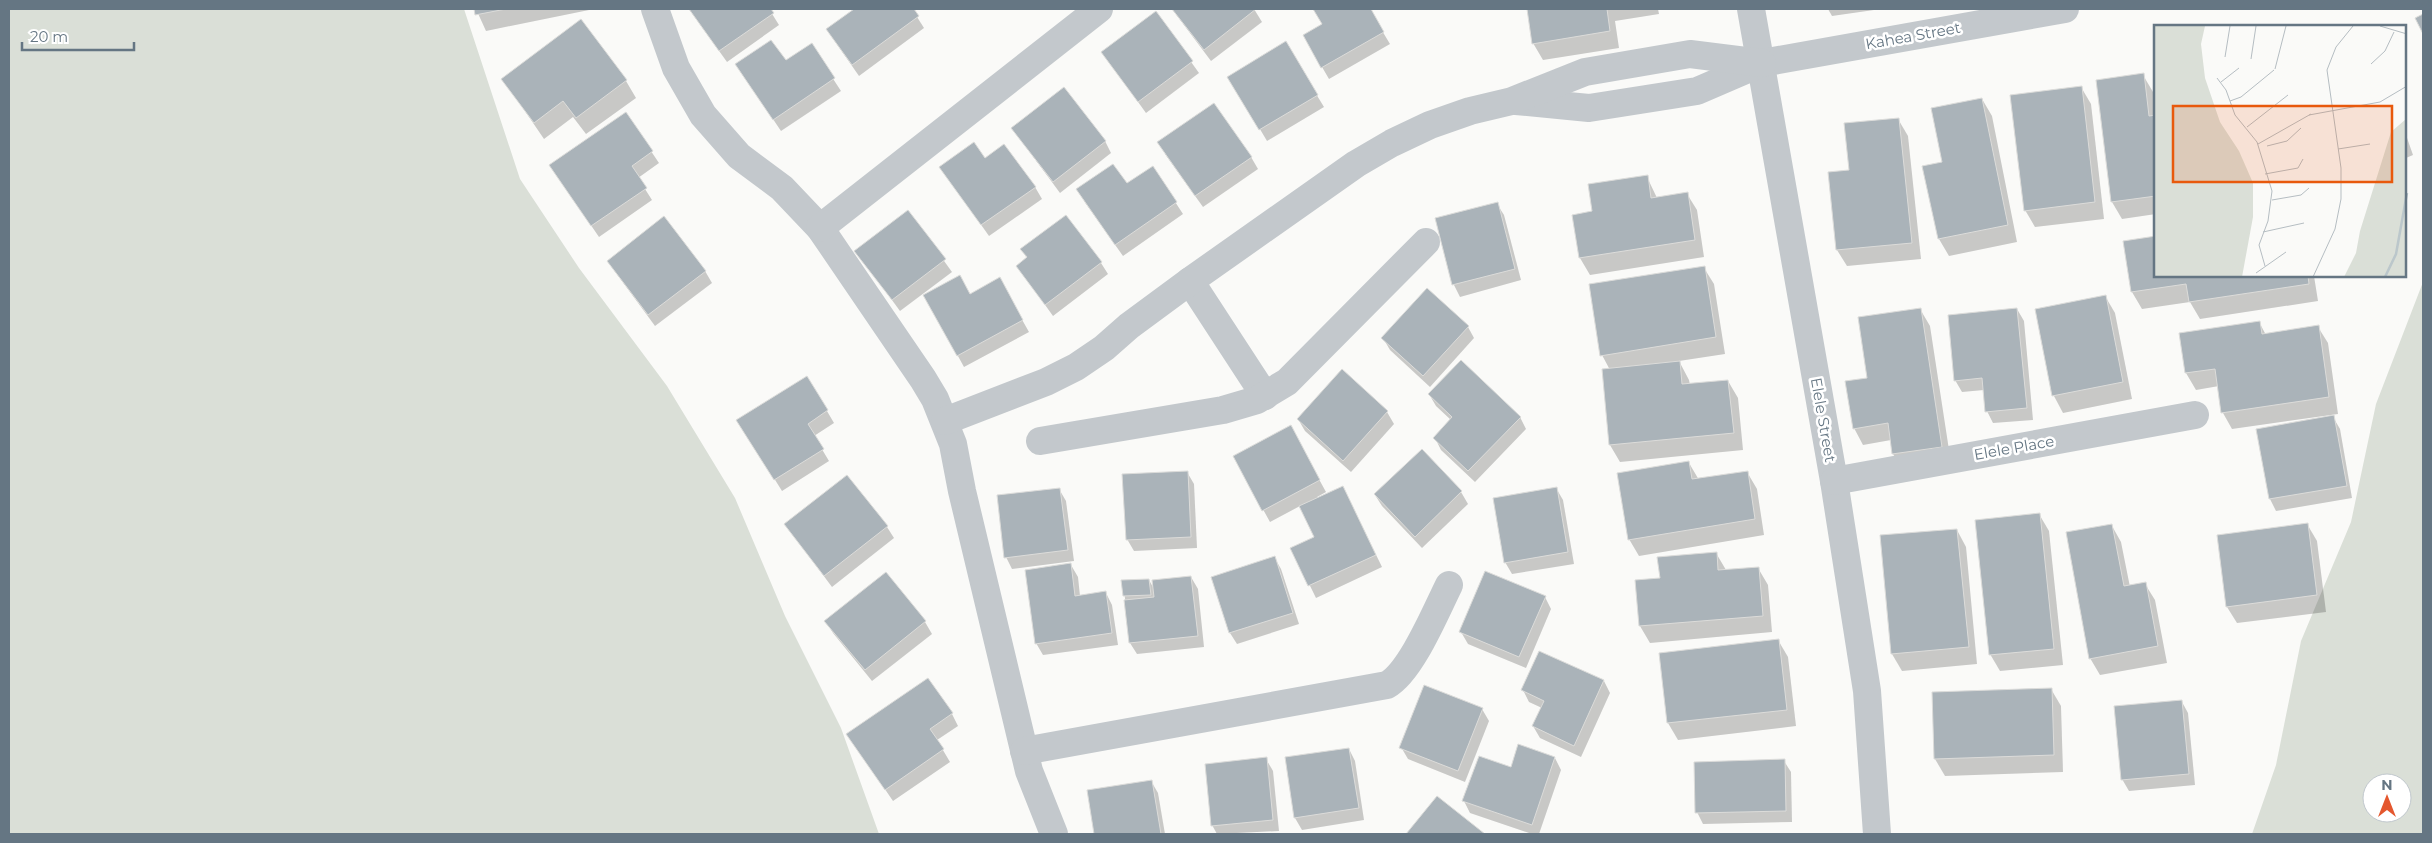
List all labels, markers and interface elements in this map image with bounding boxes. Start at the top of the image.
street label: Kahea Street [1864,18,1962,53]
scale bar [22,20,135,52]
inset map [2154,25,2407,278]
text: 20 m [30,27,68,46]
street label: Elele Street [1807,376,1840,464]
street label: Elele Place [1972,431,2056,464]
north arrow [2362,773,2412,823]
text: N [2381,776,2393,794]

